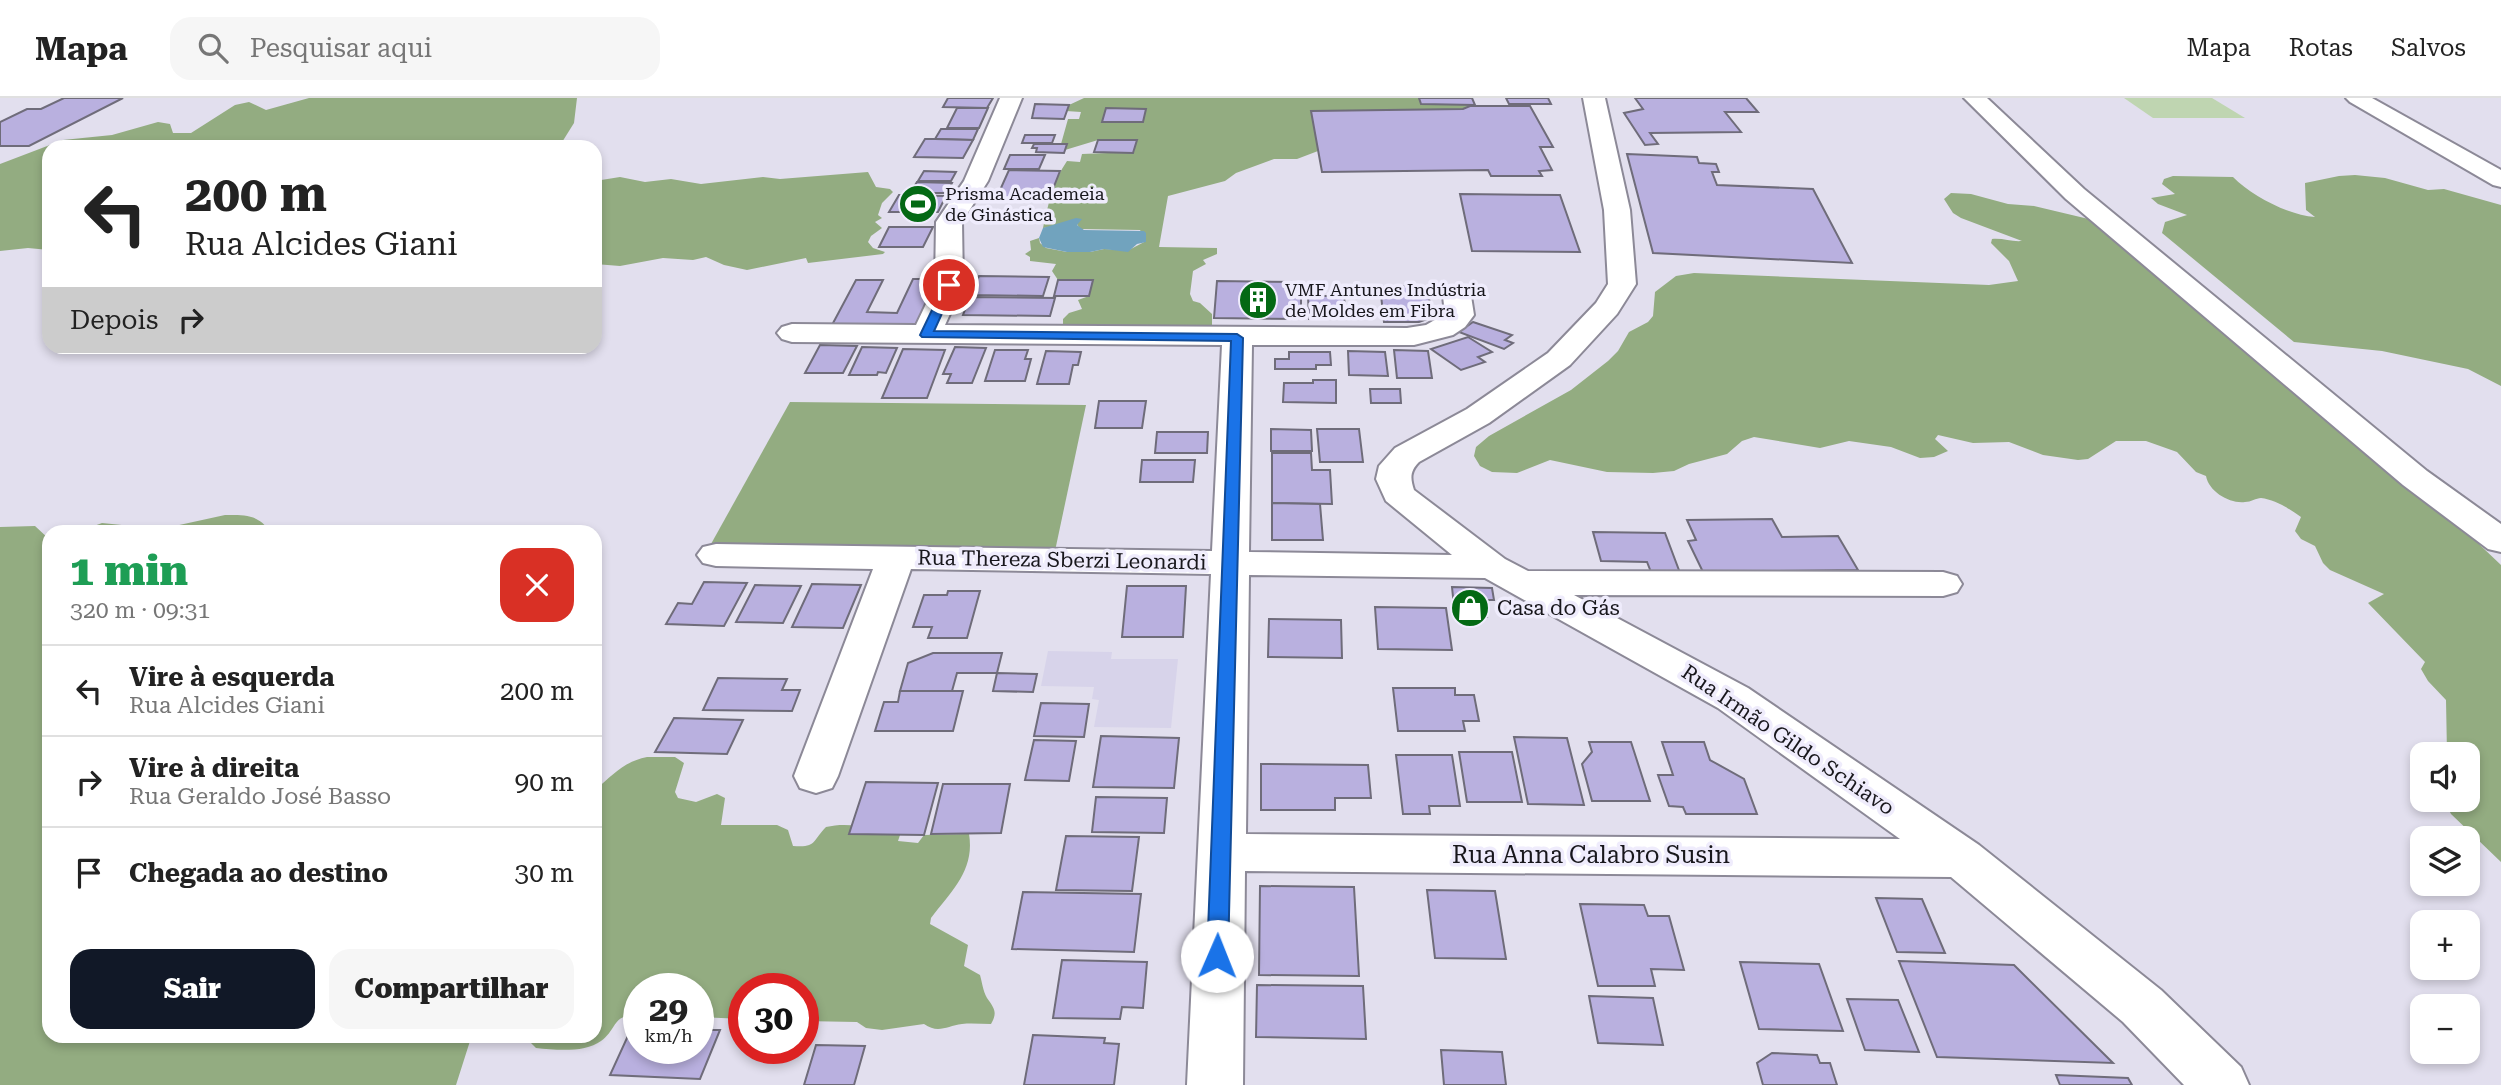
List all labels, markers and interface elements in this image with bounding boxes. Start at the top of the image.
search box [170,17,660,80]
text: Mapa [35,29,128,68]
icon: search [194,29,232,67]
text: Pesquisar aqui [250,33,432,63]
text: Mapa [2187,34,2251,62]
text: Rotas [2289,34,2353,62]
text: Salvos [2391,34,2466,62]
text: 200 m [185,166,327,223]
icon: left [70,168,161,259]
sports icon: Prisma Academeia de Ginástica [897,183,939,225]
place label: Prisma Academeia de Ginástica [945,183,1105,225]
text: Rua Alcides Giani [185,225,457,263]
pin [919,255,979,315]
icon: arrive [930,266,968,304]
building icon: VMF Antunes Indústria de Moldes em Fibra [1237,279,1279,321]
place label: VMF Antunes Indústria de Moldes em Fibra [1285,279,1486,321]
icon: right [172,301,210,339]
text: Depois [70,305,158,335]
street label: Rua Thereza Sberzi Leonardi [917,545,1207,575]
text: 1 min [70,546,188,595]
button: close [500,548,574,622]
shop icon: Casa do Gás [1449,587,1491,629]
place label: Casa do Gás [1497,596,1620,620]
text: 320 m · 09:31 [70,597,210,624]
street label: Rua Irmão Gildo Schiavo [1677,660,1899,820]
text: Vire à esquerda [129,662,334,692]
icon: left [70,672,108,710]
text: 200 m [500,676,574,706]
text: Rua Alcides Giani [129,692,325,719]
map controls [2410,742,2480,1064]
button: sound [2410,742,2480,812]
text: Vire à direita [129,753,299,783]
icon: right [70,763,108,801]
text: 90 m [515,767,574,797]
text: Rua Geraldo José Basso [129,783,391,810]
button: layers [2410,826,2480,896]
street label: Rua Anna Calabro Susin [1452,841,1730,869]
icon: arrive [70,854,108,892]
text: Chegada ao destino [129,858,388,888]
text: 30 m [515,858,574,888]
button: + [2410,910,2480,980]
position arrow [1180,919,1254,993]
button: Sair [70,949,315,1029]
button: Compartilhar [329,949,574,1029]
speed limit sign: 30 [728,973,819,1064]
text: 29 [649,989,688,1030]
button: − [2410,994,2480,1064]
text: km/h [644,1025,693,1046]

